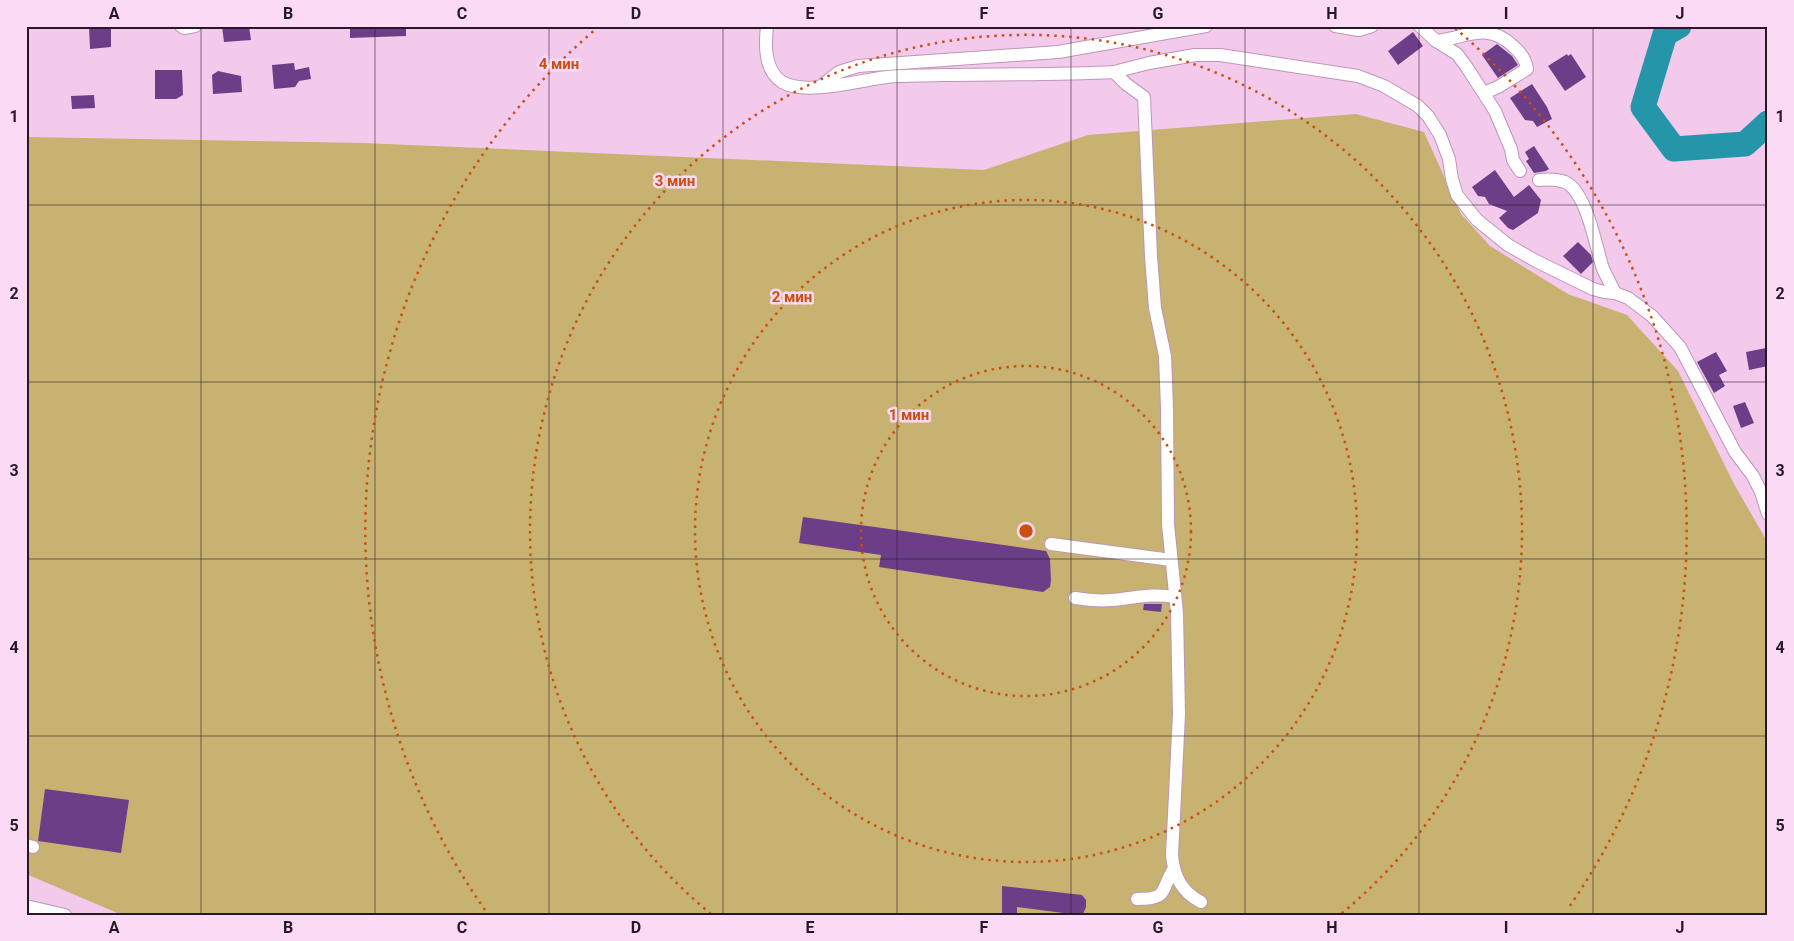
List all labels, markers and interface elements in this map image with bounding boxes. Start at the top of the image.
text: A [109,4,120,23]
text: B [283,4,293,23]
text: C [457,4,467,23]
text: D [631,4,641,23]
text: E [806,4,815,23]
text: F [980,4,989,23]
text: G [1153,4,1164,23]
text: H [1326,4,1338,23]
text: I [1504,4,1508,23]
text: J [1676,4,1684,23]
text: 4 мин [539,55,579,73]
text: 1 [9,107,19,126]
text: 1 [1775,107,1785,126]
text: 3 мин [655,172,695,190]
text: 2 [9,284,19,303]
text: 2 [1775,284,1785,303]
text: 2 мин [772,288,812,306]
text: 1 мин [889,406,929,424]
text: 3 [9,461,19,480]
text: 3 [1775,461,1785,480]
centre of rings [1017,522,1035,540]
text: 4 [9,638,19,657]
text: 4 [1775,638,1785,657]
text: 5 [9,816,19,835]
text: 5 [1775,816,1785,835]
text: A [109,918,120,937]
text: B [283,918,293,937]
text: C [457,918,467,937]
text: D [631,918,641,937]
text: E [806,918,815,937]
text: F [980,918,989,937]
text: G [1153,918,1164,937]
text: H [1326,918,1338,937]
text: I [1504,918,1508,937]
text: J [1676,918,1684,937]

